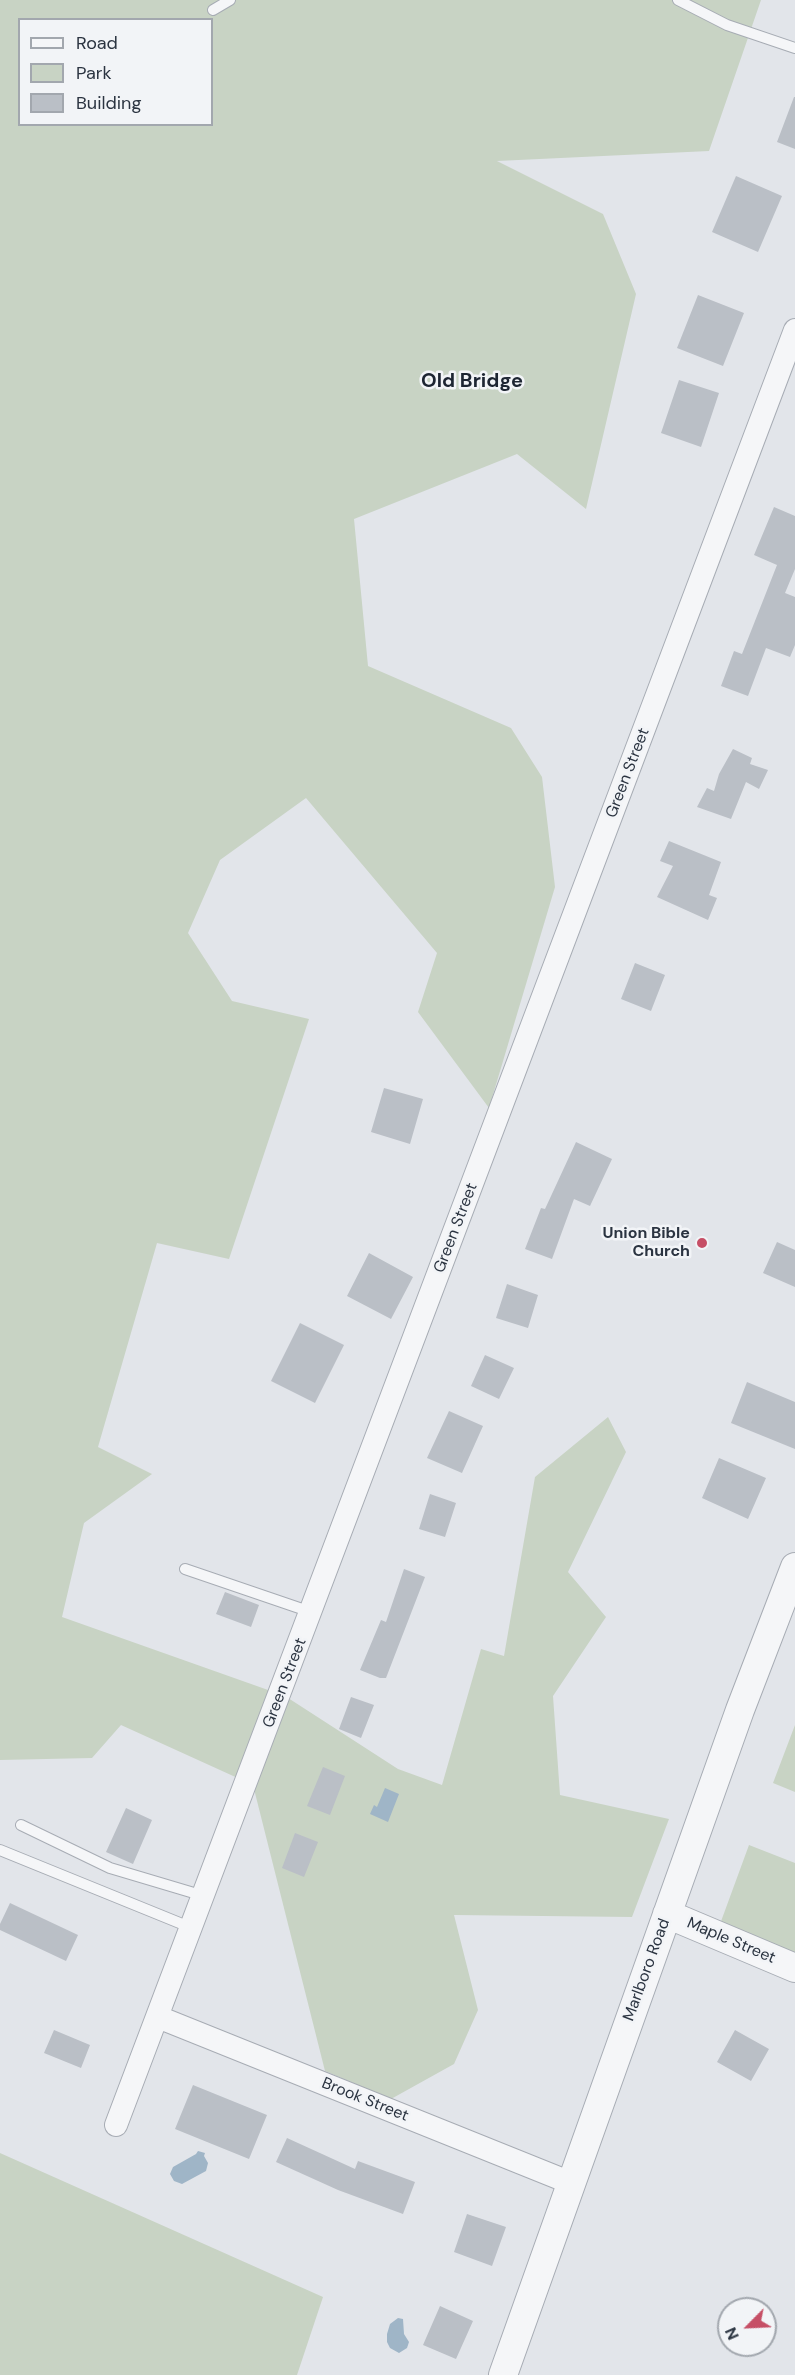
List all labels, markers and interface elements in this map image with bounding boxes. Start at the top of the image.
legend [18,18,213,126]
text: Road [76,31,118,55]
text: Park [76,61,112,85]
text: Building [76,91,141,115]
district label: Old Bridge [421,370,523,394]
street label: Green Street [602,725,654,821]
street label: Green Street [430,1180,482,1276]
place label: Union Bible Church [602,1224,690,1262]
marker: Union Bible Church [695,1236,709,1250]
street label: Green Street [259,1635,311,1731]
street label: Maple Street [684,1914,778,1968]
street label: Marlboro Road [620,1916,674,2024]
street label: Brook Street [319,2074,411,2126]
north arrow [717,2297,777,2357]
text: N [720,2324,744,2343]

